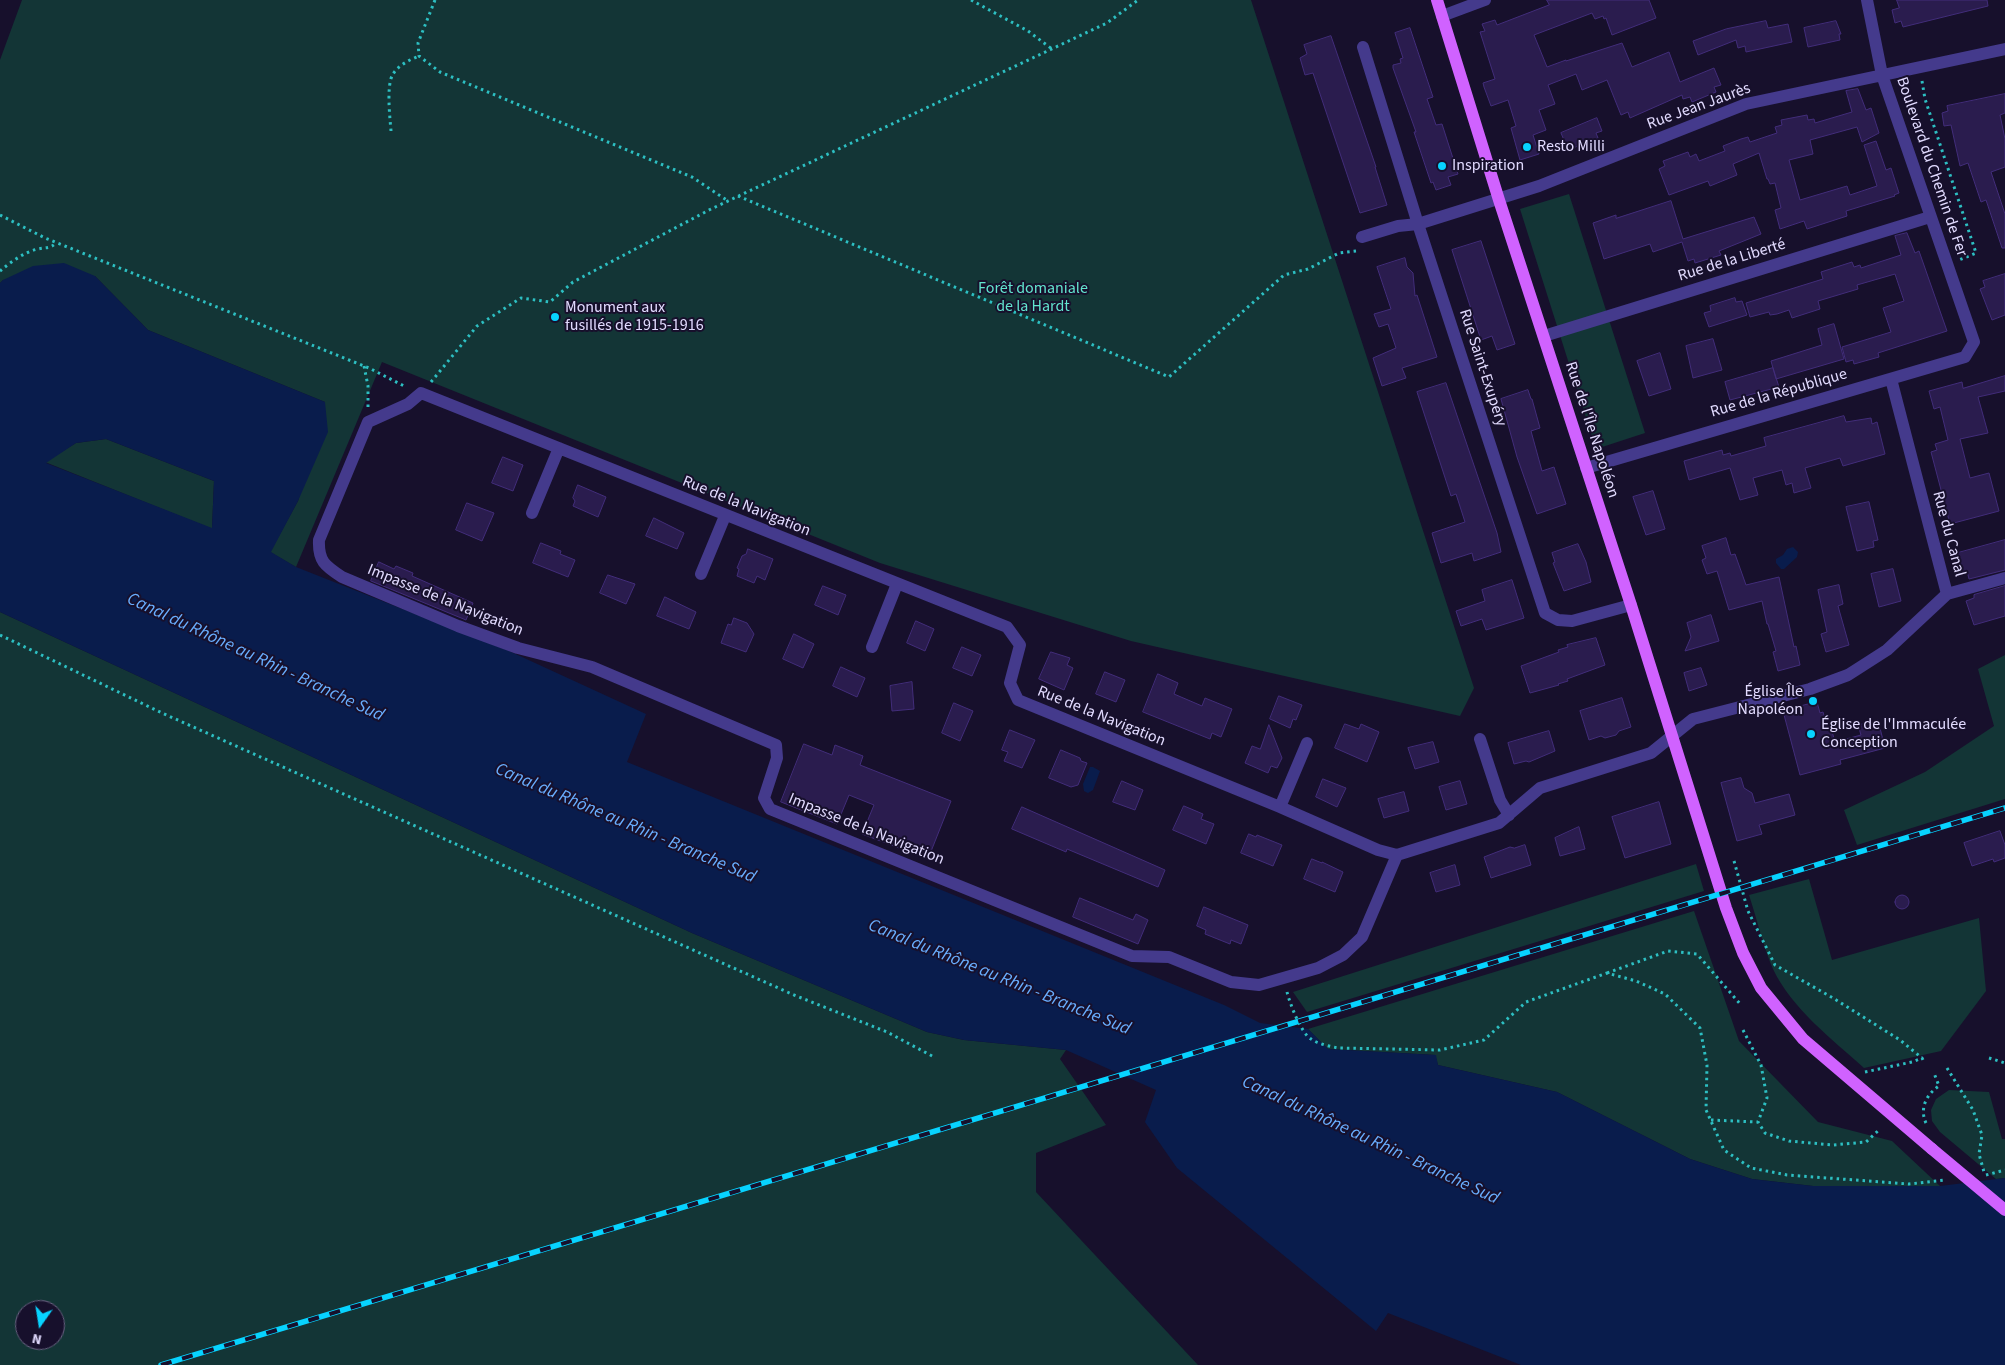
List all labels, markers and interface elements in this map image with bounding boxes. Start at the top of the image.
street label: Boulevard du Chemin de Fer [1891,75,1971,259]
street label: Rue Jean Jaurès [1645,79,1753,135]
place label: Resto Milli [1537,137,1605,157]
marker: Resto Milli [1521,141,1533,153]
place label: Inspiration [1452,156,1524,176]
marker: Inspiration [1436,160,1448,172]
street label: Rue de la Liberté [1676,236,1788,286]
park label: Forêt domaniale de la Hardt [978,279,1088,317]
place label: Monument aux fusillés de 1915-1916 [565,298,704,336]
street label: Rue Saint-Exupéry [1454,307,1510,429]
marker: Monument aux fusillés de 1915-1916 [549,311,561,323]
street label: Rue de l'Île Napoléon [1560,360,1622,500]
street label: Rue de la République [1709,365,1849,423]
street label: Rue de la Navigation [679,473,813,541]
street label: Rue du Canal [1927,489,1969,579]
street label: Impasse de la Navigation [364,561,526,641]
water label: Canal du Rhône au Rhin - Branche Sud [123,589,387,727]
place label: Église Île Napoléon [1738,682,1803,720]
street label: Rue de la Navigation [1034,683,1168,751]
marker: Église Île Napoléon [1807,695,1819,707]
place label: Église de l'Immaculée Conception [1821,715,1966,753]
marker: Église de l'Immaculée Conception [1805,728,1817,740]
water label: Canal du Rhône au Rhin - Branche Sud [491,759,759,889]
street label: Impasse de la Navigation [785,790,947,870]
water label: Canal du Rhône au Rhin - Branche Sud [865,915,1133,1041]
water label: Canal du Rhône au Rhin - Branche Sud [1238,1072,1502,1210]
north arrow [15,1300,65,1350]
text: N [30,1328,44,1349]

